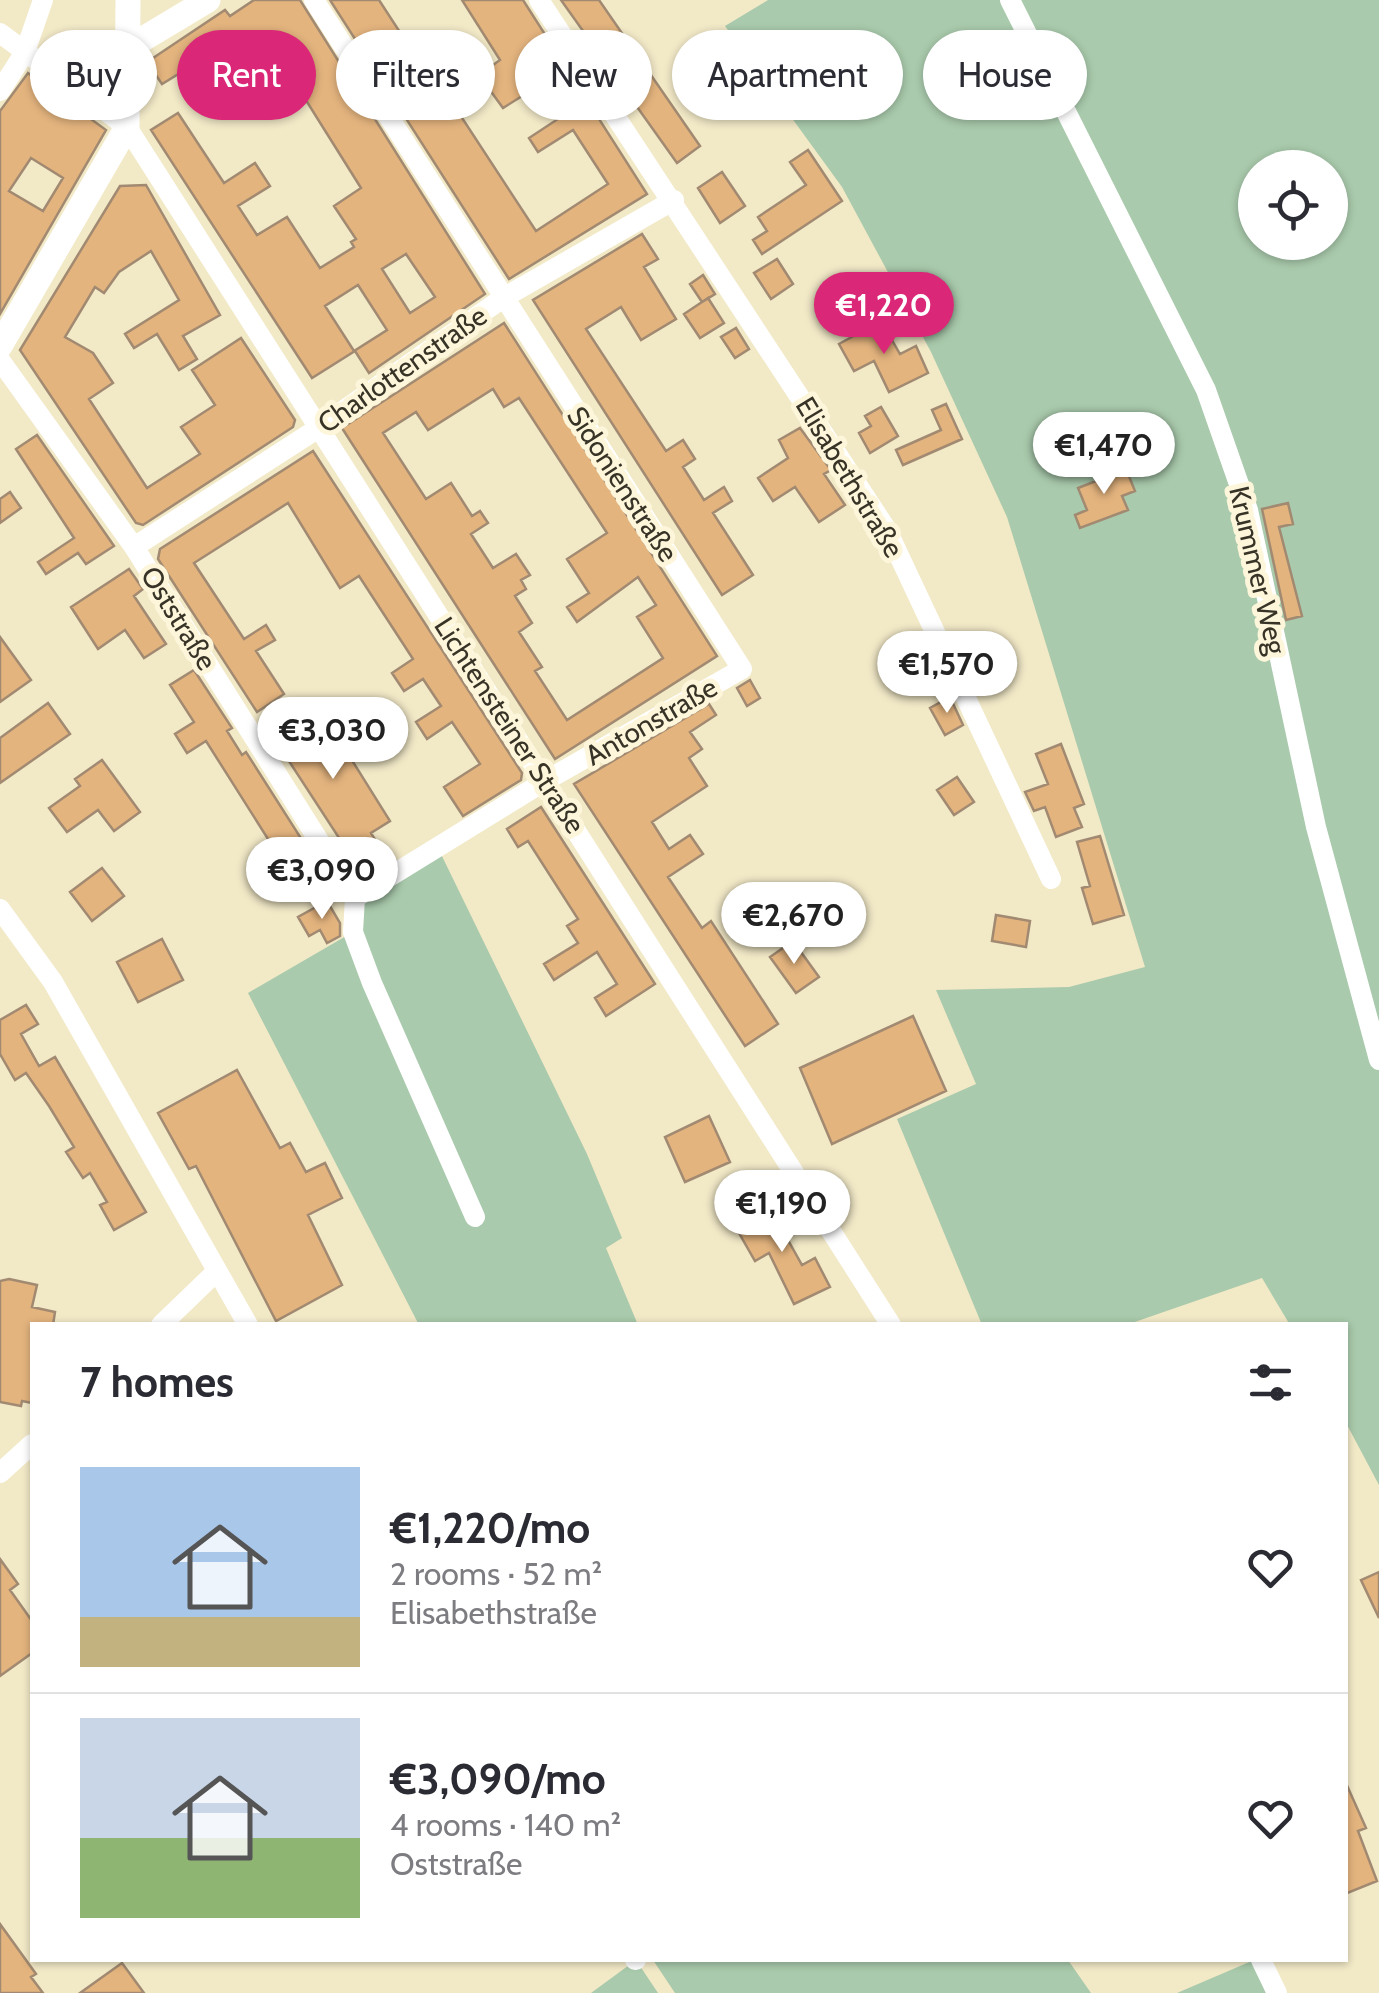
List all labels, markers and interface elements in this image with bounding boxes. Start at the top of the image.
chip: Buy [30,30,157,120]
chip: Rent [177,30,316,120]
chip: Filters [336,30,495,120]
chip: New [515,30,652,120]
chip: Apartment [672,30,903,120]
chip: House [923,30,1087,120]
map controls [1238,150,1348,260]
button: locate [1238,150,1348,260]
pin: €1,220 [803,272,965,357]
text: €1,220 [836,285,932,324]
street label: Charlottenstraße [311,298,493,440]
street label: Elisabethstraße [789,391,911,563]
street label: Sidonienstraße [560,400,686,568]
pin: €1,470 [1023,412,1185,497]
text: €1,470 [1055,425,1153,464]
street label: Krummer Weg [1222,483,1294,658]
street label: Oststraße [134,560,224,676]
street label: Lichtensteiner Straße [427,610,593,840]
pin: €1,570 [866,631,1028,716]
text: €1,570 [899,644,995,683]
street label: Antonstraße [579,670,723,772]
pin: €3,030 [252,697,414,782]
text: €3,030 [279,710,387,749]
pin: €3,090 [241,837,403,922]
text: €3,090 [268,850,376,889]
pin: €2,670 [713,882,875,967]
text: €2,670 [743,895,845,934]
pin: €1,190 [701,1170,863,1255]
text: €1,190 [736,1183,828,1222]
icon: filters [1243,1355,1298,1410]
text: 7 homes [80,1356,234,1408]
text: €1,220/mo [390,1502,590,1554]
icon: home [160,1507,280,1627]
icon: heart [1243,1540,1298,1595]
text: 2 rooms · 52 m² [390,1554,602,1593]
text: Elisabethstraße [390,1593,597,1632]
text: €3,090/mo [390,1753,606,1805]
icon: home [160,1758,280,1878]
icon: heart [1243,1791,1298,1846]
text: 4 rooms · 140 m² [390,1805,621,1844]
text: Oststraße [390,1844,522,1883]

